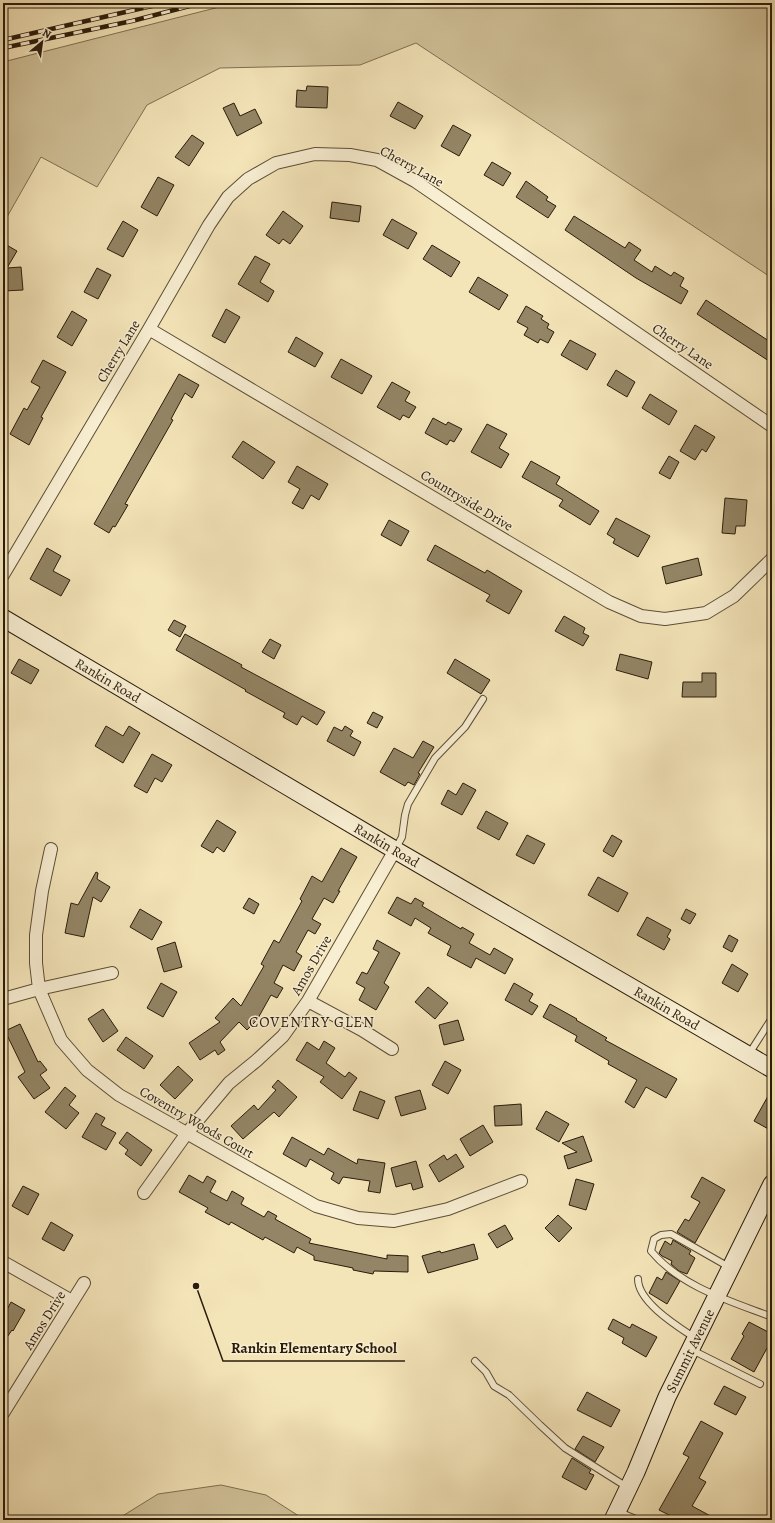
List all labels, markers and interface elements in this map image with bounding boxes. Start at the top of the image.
north arrow [22,22,62,62]
text: N [39,25,54,42]
street label: Cherry Lane [377,141,447,192]
street label: Cherry Lane [92,316,145,386]
street label: Cherry Lane [648,319,717,374]
street label: Countryside Drive [417,465,517,536]
street label: Rankin Road [71,654,144,708]
street label: Rankin Road [350,819,423,872]
street label: Amos Drive [286,932,336,1000]
street label: Rankin Road [630,982,703,1035]
district label: COVENTRY GLEN [249,1012,375,1032]
street label: Coventry Woods Court [136,1082,258,1163]
street label: Amos Drive [18,1287,70,1354]
street label: Summit Avenue [662,1306,719,1396]
callout: Rankin Elementary School [223,1334,405,1361]
text: Rankin Elementary School [231,1338,397,1358]

